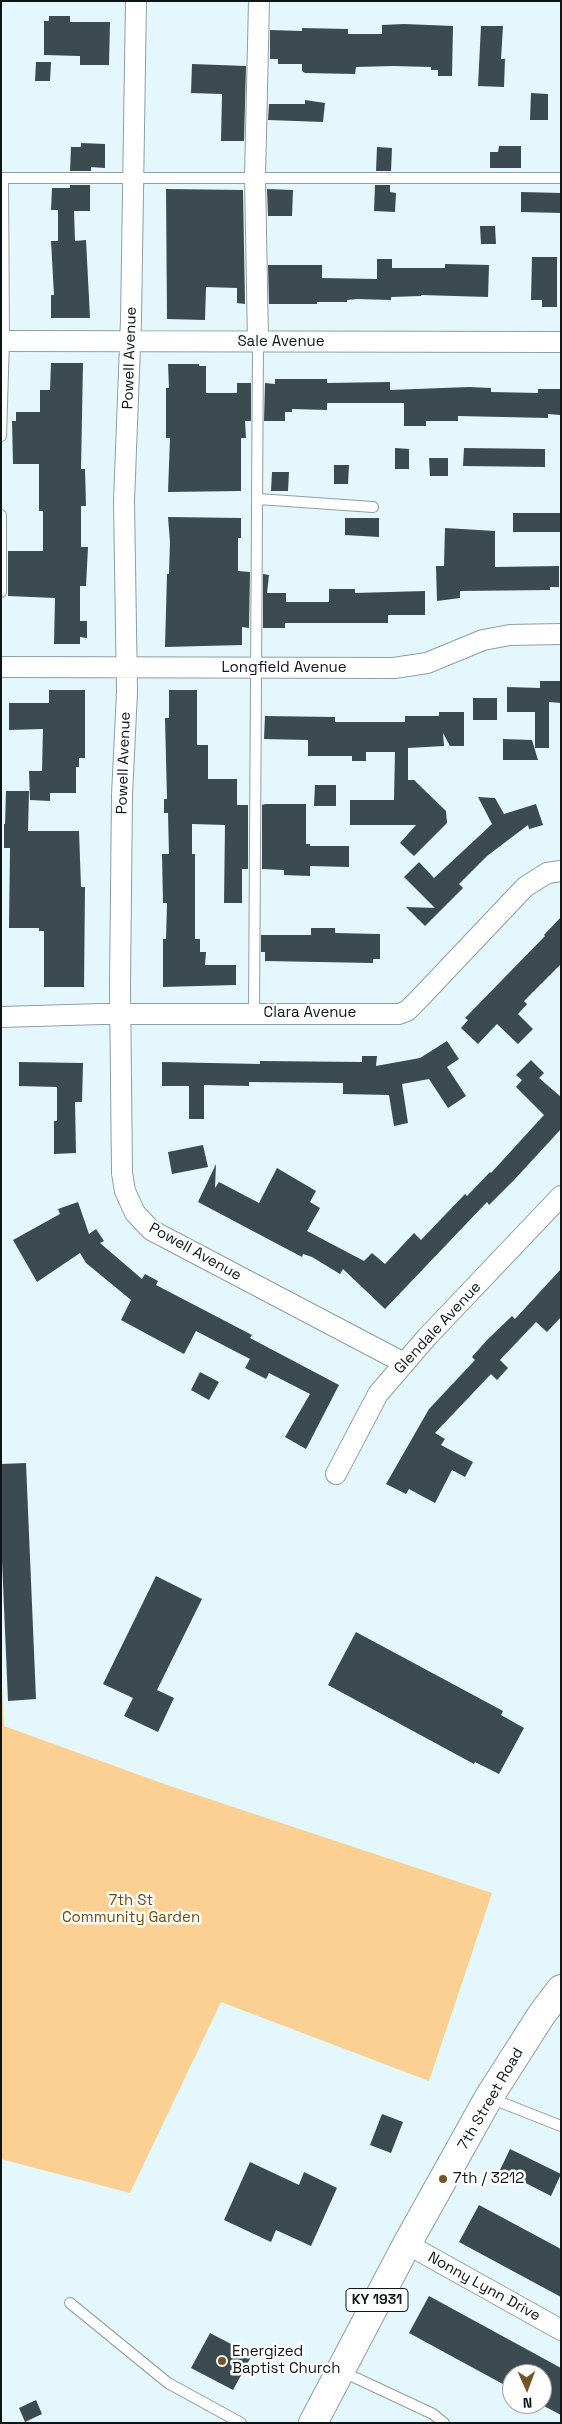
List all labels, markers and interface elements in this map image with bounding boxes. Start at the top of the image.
street label: Powell Avenue [119,306,141,410]
street label: Sale Avenue [237,333,325,351]
street label: Longfield Avenue [221,659,347,677]
street label: Powell Avenue [113,711,135,815]
street label: Clara Avenue [264,1004,356,1022]
street label: Powell Avenue [146,1219,244,1285]
street label: Glendale Avenue [391,1278,485,1378]
park label: 7th St Community Garden [62,1892,200,1927]
street label: 7th Street Road [454,2045,528,2153]
place label: 7th / 3212 [453,2170,524,2188]
marker: 7th / 3212 [437,2173,449,2185]
street label: Nonny Lynn Drive [425,2249,543,2325]
road number: KY 1931 [346,2288,408,2312]
place label: Energized Baptist Church [232,2343,340,2378]
marker: Energized Baptist Church [216,2355,228,2367]
north arrow [502,2364,552,2414]
text: N [522,2394,533,2412]

